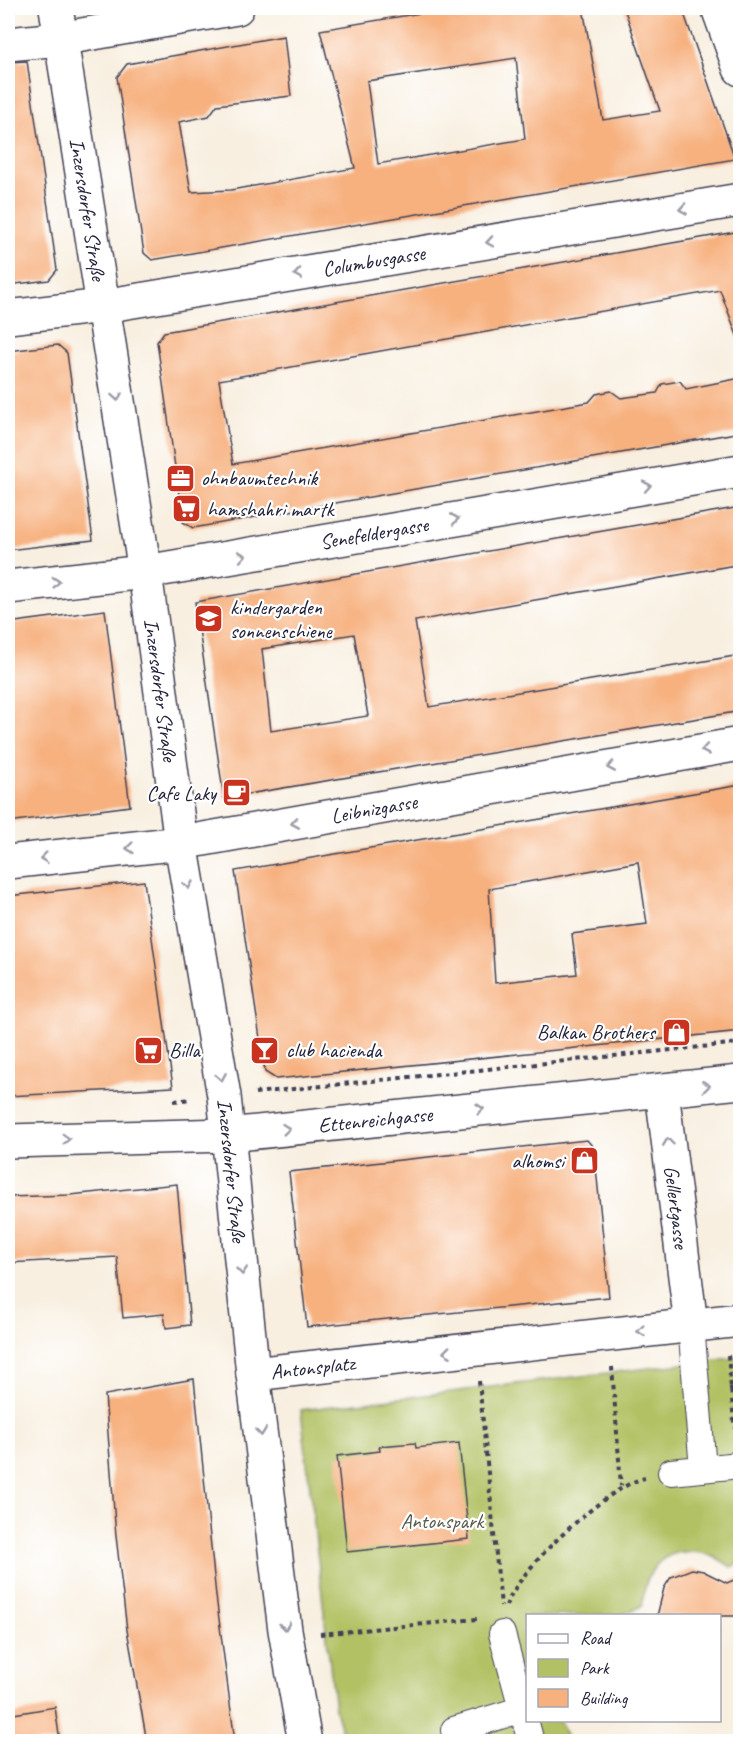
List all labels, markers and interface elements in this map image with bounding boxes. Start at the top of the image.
street label: Inzersdorfer Straße [64,136,112,285]
one-way arrow [678,203,687,215]
one-way arrow [486,235,495,247]
street label: Columbusgasse [320,239,428,282]
one-way arrow [293,267,303,279]
one-way arrow [111,393,123,402]
office icon: ohnbaumtechnik [164,462,196,494]
place label: ohnbaumtechnik [201,465,318,491]
one-way arrow [643,481,652,493]
supermarket icon: hamshahri martk [170,493,202,525]
place label: hamshahri martk [207,496,336,522]
street label: Senefeldergasse [318,511,431,555]
one-way arrow [450,514,460,526]
one-way arrow [237,550,247,563]
one-way arrow [51,576,61,589]
place label: kindergarden sonnenschiene [230,594,333,644]
school or university icon: kindergarden sonnenschiene [193,603,225,635]
street label: Inzersdorfer Straße [138,617,183,765]
one-way arrow [700,743,710,756]
one-way arrow [607,760,616,772]
cafe icon: Cafe Laky [221,777,253,809]
place label: Cafe Laky [147,780,218,806]
street label: Leibnizgasse [329,788,420,829]
one-way arrow [291,816,300,828]
one-way arrow [126,841,135,854]
one-way arrow [39,851,48,864]
one-way arrow [181,880,193,890]
shop icon: Balkan Brothers [660,1016,692,1048]
place label: Balkan Brothers [537,1019,657,1045]
supermarket icon: Billa [132,1034,164,1066]
bar icon: club hacienda [249,1034,281,1066]
place label: Billa [169,1037,201,1063]
place label: club hacienda [286,1037,383,1063]
one-way arrow [214,1072,227,1082]
one-way arrow [701,1080,710,1092]
street label: Inzersdorfer Straße [211,1098,252,1246]
street label: Ettenreichgasse [317,1101,435,1139]
one-way arrow [476,1103,485,1116]
one-way arrow [282,1123,291,1136]
one-way arrow [61,1133,70,1146]
one-way arrow [663,1137,675,1147]
shop icon: alhomsi [569,1145,601,1177]
place label: alhomsi [511,1148,567,1174]
street label: Gellertgasse [658,1164,695,1252]
one-way arrow [235,1266,248,1275]
one-way arrow [636,1324,645,1337]
one-way arrow [442,1345,451,1358]
street label: Antonsplatz [269,1350,358,1385]
one-way arrow [254,1428,266,1437]
park label: Antonspark [401,1508,486,1534]
legend [526,1614,721,1722]
one-way arrow [278,1621,290,1631]
text: Road [580,1627,613,1649]
text: Park [580,1657,610,1679]
text: Building [580,1687,629,1709]

